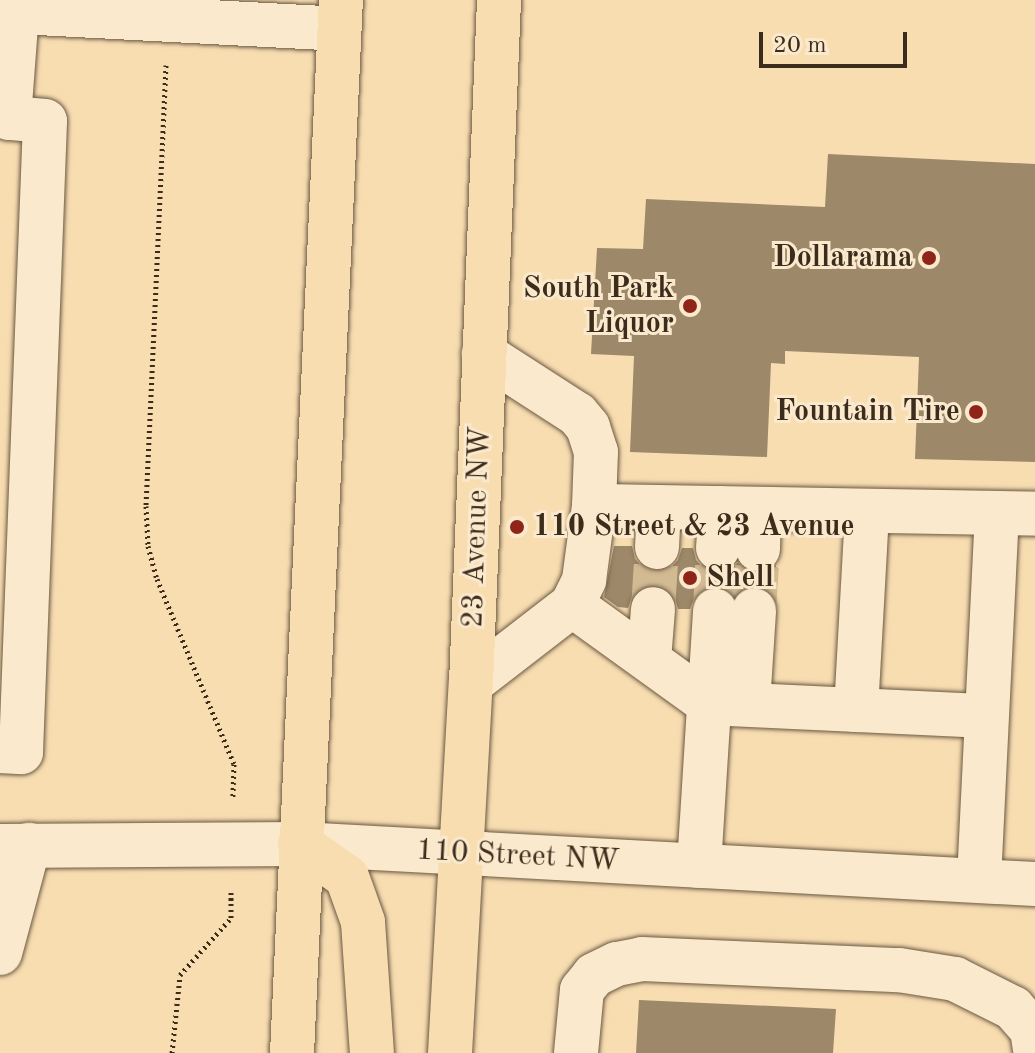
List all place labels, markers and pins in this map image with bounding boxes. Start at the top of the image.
place label: Dollarama [773,240,913,276]
marker: Dollarama [920,249,938,267]
place label: South Park Liquor [523,271,674,342]
marker: South Park Liquor [681,297,699,315]
place label: Fountain Tire [775,394,960,430]
marker: Fountain Tire [967,403,985,421]
place label: 110 Street & 23 Avenue [533,509,855,545]
marker: 110 Street & 23 Avenue [508,518,526,536]
place label: Shell [706,560,774,596]
marker: Shell [681,569,699,587]

